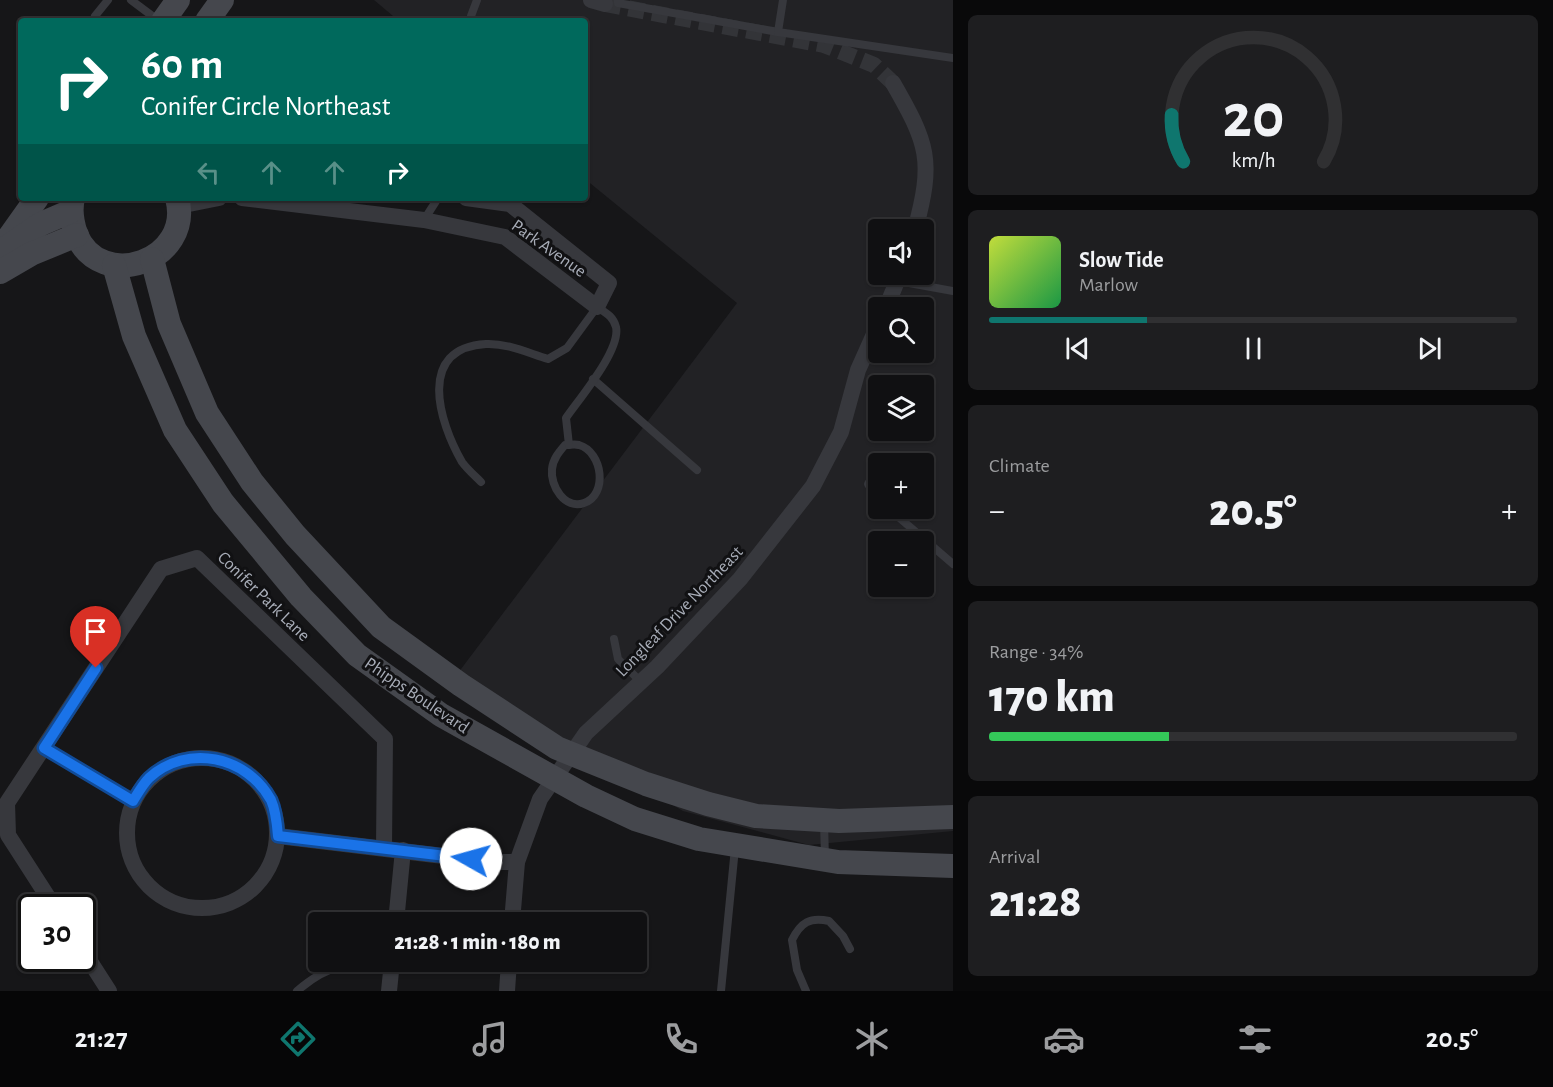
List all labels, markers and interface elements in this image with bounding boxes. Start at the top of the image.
icon: right [42,42,120,120]
text: 60 m [141,44,223,86]
text: 20 [1222,86,1284,148]
text: Conifer Circle Northeast [141,93,390,120]
text: km/h [1231,150,1275,171]
icon: left [192,156,225,189]
icon: ahead [255,156,288,189]
icon: ahead [318,156,351,189]
icon: right [381,156,414,189]
street label: Park Avenue [508,217,589,281]
map controls [868,219,934,597]
button: sound [868,219,934,285]
text: Slow Tide [1079,249,1164,271]
text: Marlow [1079,275,1138,295]
button: search [868,297,934,363]
icon: previous [1061,332,1094,365]
icon: pause [1237,332,1270,365]
icon: next [1413,332,1446,365]
button: layers [868,375,934,441]
button: + [868,453,934,519]
text: Climate [989,456,1050,476]
text: 20.5° [1209,489,1297,534]
text: − [989,495,1005,528]
text: + [1501,495,1517,528]
button: − [868,531,934,597]
street label: Longleaf Drive Northeast [613,543,747,681]
street label: Conifer Park Lane [214,548,313,645]
pin [70,606,121,668]
icon: arrive [79,615,112,648]
text: Range · 34% [989,642,1084,662]
street label: Phipps Boulevard [361,654,472,737]
text: 170 km [989,675,1115,720]
position arrow [439,827,503,891]
text: Arrival [989,847,1040,867]
text: 21:28 [989,880,1082,925]
speed limit sign: 30 [18,894,96,972]
text: 21:28 · 1 min · 180 m [394,931,561,953]
icon: directions [277,1018,319,1060]
icon: music [469,1018,511,1060]
icon: phone [660,1018,702,1060]
icon: climate [851,1018,893,1060]
icon: car [1043,1018,1085,1060]
icon: filters [1234,1018,1276,1060]
text: 21:27 [75,1025,128,1052]
text: 20.5° [1426,1025,1478,1052]

